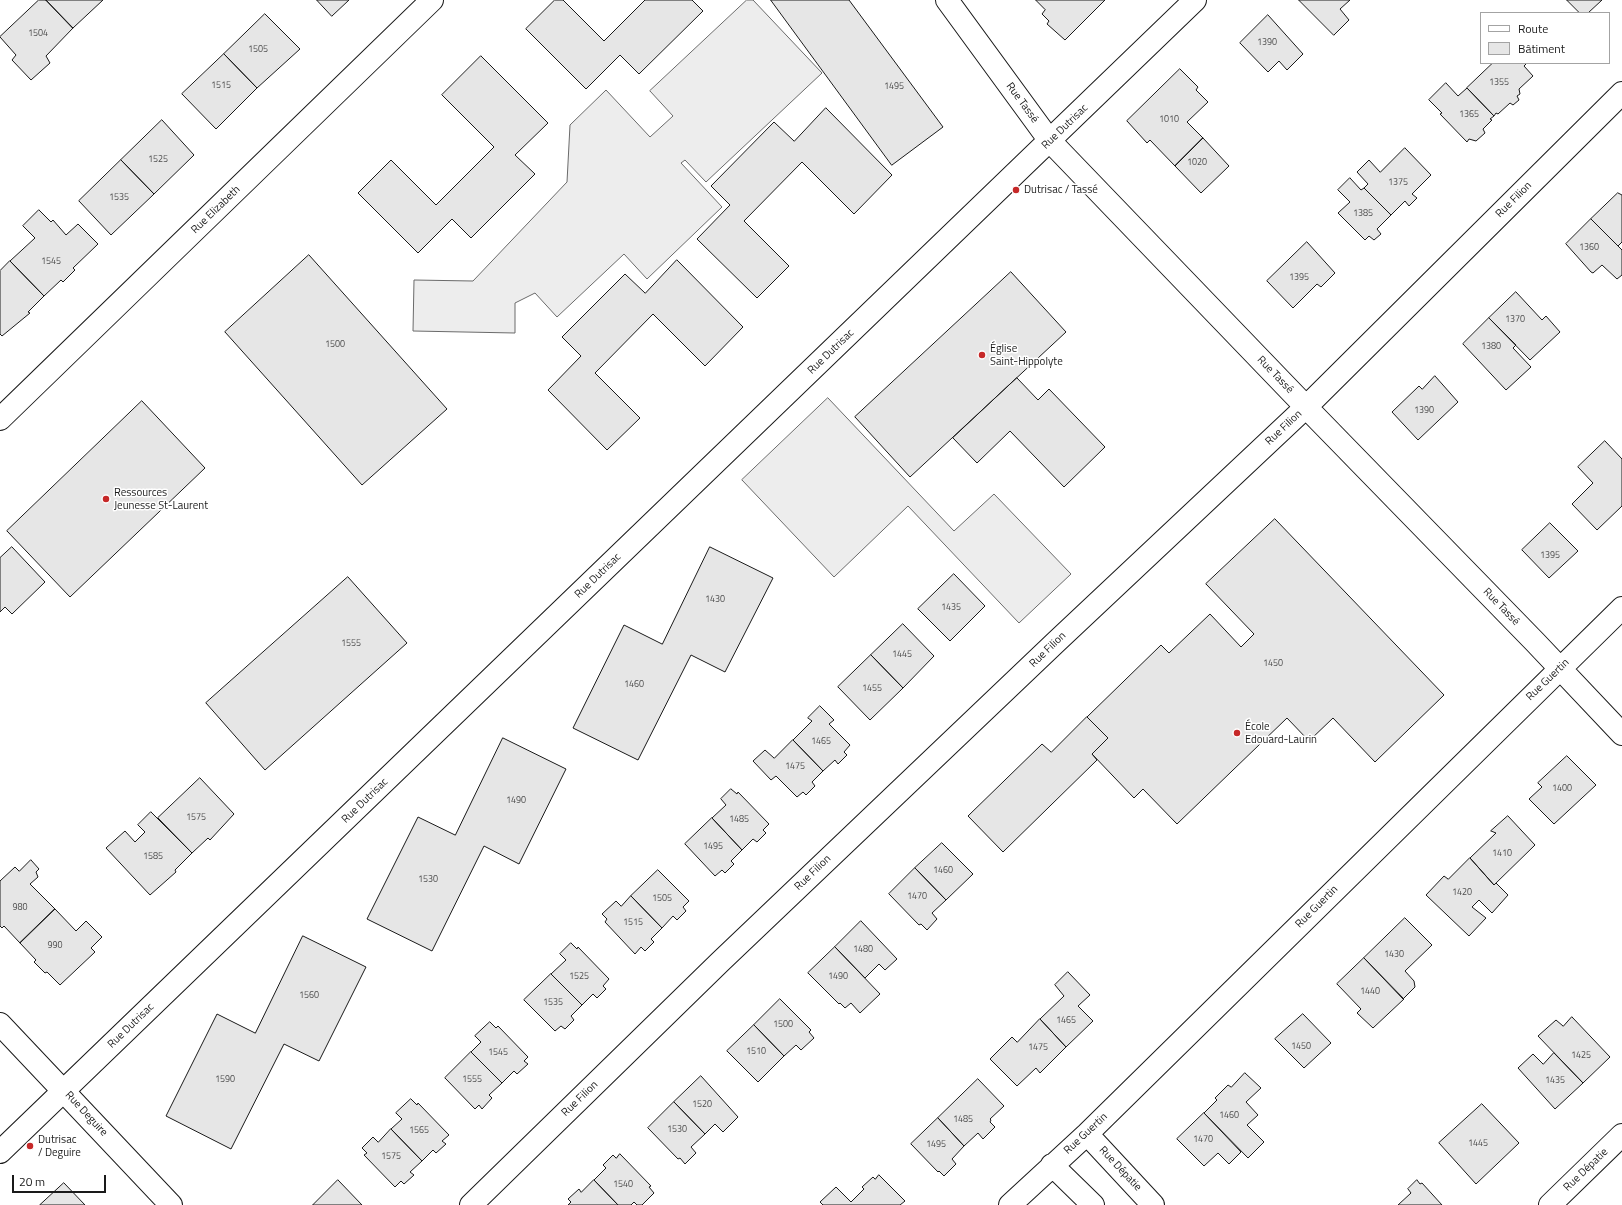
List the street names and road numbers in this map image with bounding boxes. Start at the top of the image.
street label: Rue Tassé [1003,80,1041,126]
street label: Rue Dutrisac [1039,102,1091,152]
street label: Rue Filion [1493,179,1535,221]
street label: Rue Elizabeth [189,183,243,237]
street label: Rue Dutrisac [805,327,857,377]
street label: Rue Tassé [1254,354,1296,396]
street label: Rue Filion [1263,408,1305,448]
street label: Rue Dutrisac [572,551,624,601]
street label: Rue Tassé [1480,586,1522,628]
street label: Rue Filion [1027,629,1069,671]
street label: Rue Guertin [1524,656,1572,704]
street label: Rue Dutrisac [339,776,391,826]
street label: Rue Filion [792,852,834,894]
street label: Rue Guertin [1293,883,1341,931]
street label: Rue Dutrisac [105,1001,157,1051]
street label: Rue Filion [559,1078,601,1120]
street label: Rue Deguire [62,1089,110,1139]
street label: Rue Guertin [1061,1111,1111,1157]
street label: Rue Dépatie [1096,1144,1144,1194]
street label: Rue Dépatie [1561,1146,1611,1194]

